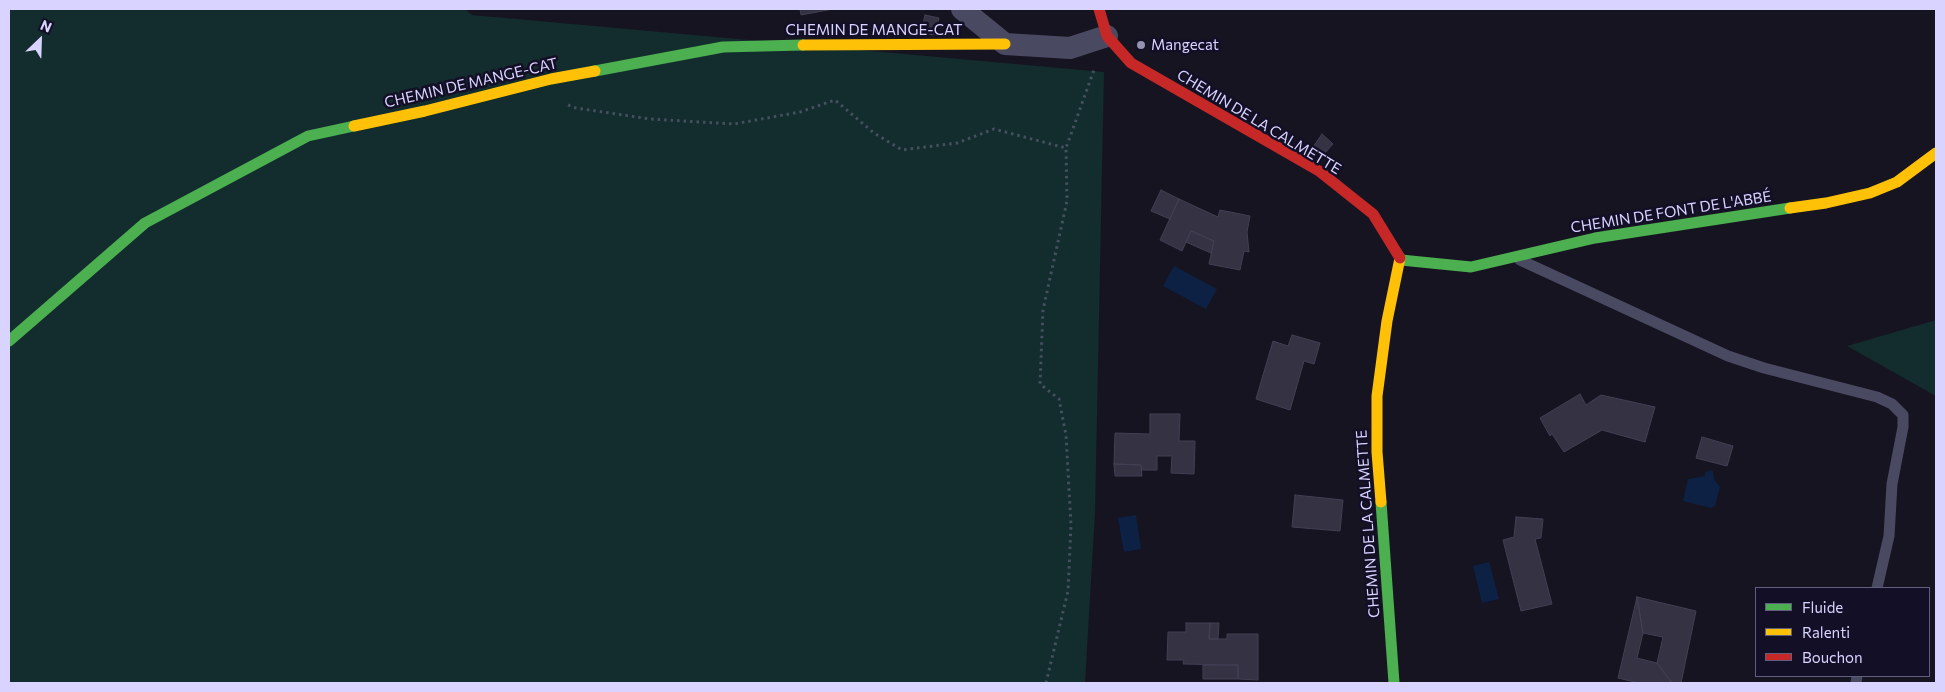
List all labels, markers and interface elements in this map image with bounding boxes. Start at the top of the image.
north arrow [15,15,65,65]
text: N [38,16,55,36]
street label: CHEMIN DE MANGE-CAT [785,21,963,39]
place label: Mangecat [1151,36,1219,54]
marker: Mangecat [1135,39,1147,51]
street label: CHEMIN DE MANGE-CAT [383,54,559,112]
street label: CHEMIN DE LA CALMETTE [1174,66,1344,178]
street label: CHEMIN DE FONT DE L'ABBÉ [1569,187,1773,237]
street label: CHEMIN DE LA CALMETTE [1352,429,1384,619]
legend [1755,587,1930,677]
text: Fluide [1802,598,1843,616]
text: Ralenti [1802,623,1850,641]
text: Bouchon [1802,648,1863,666]

